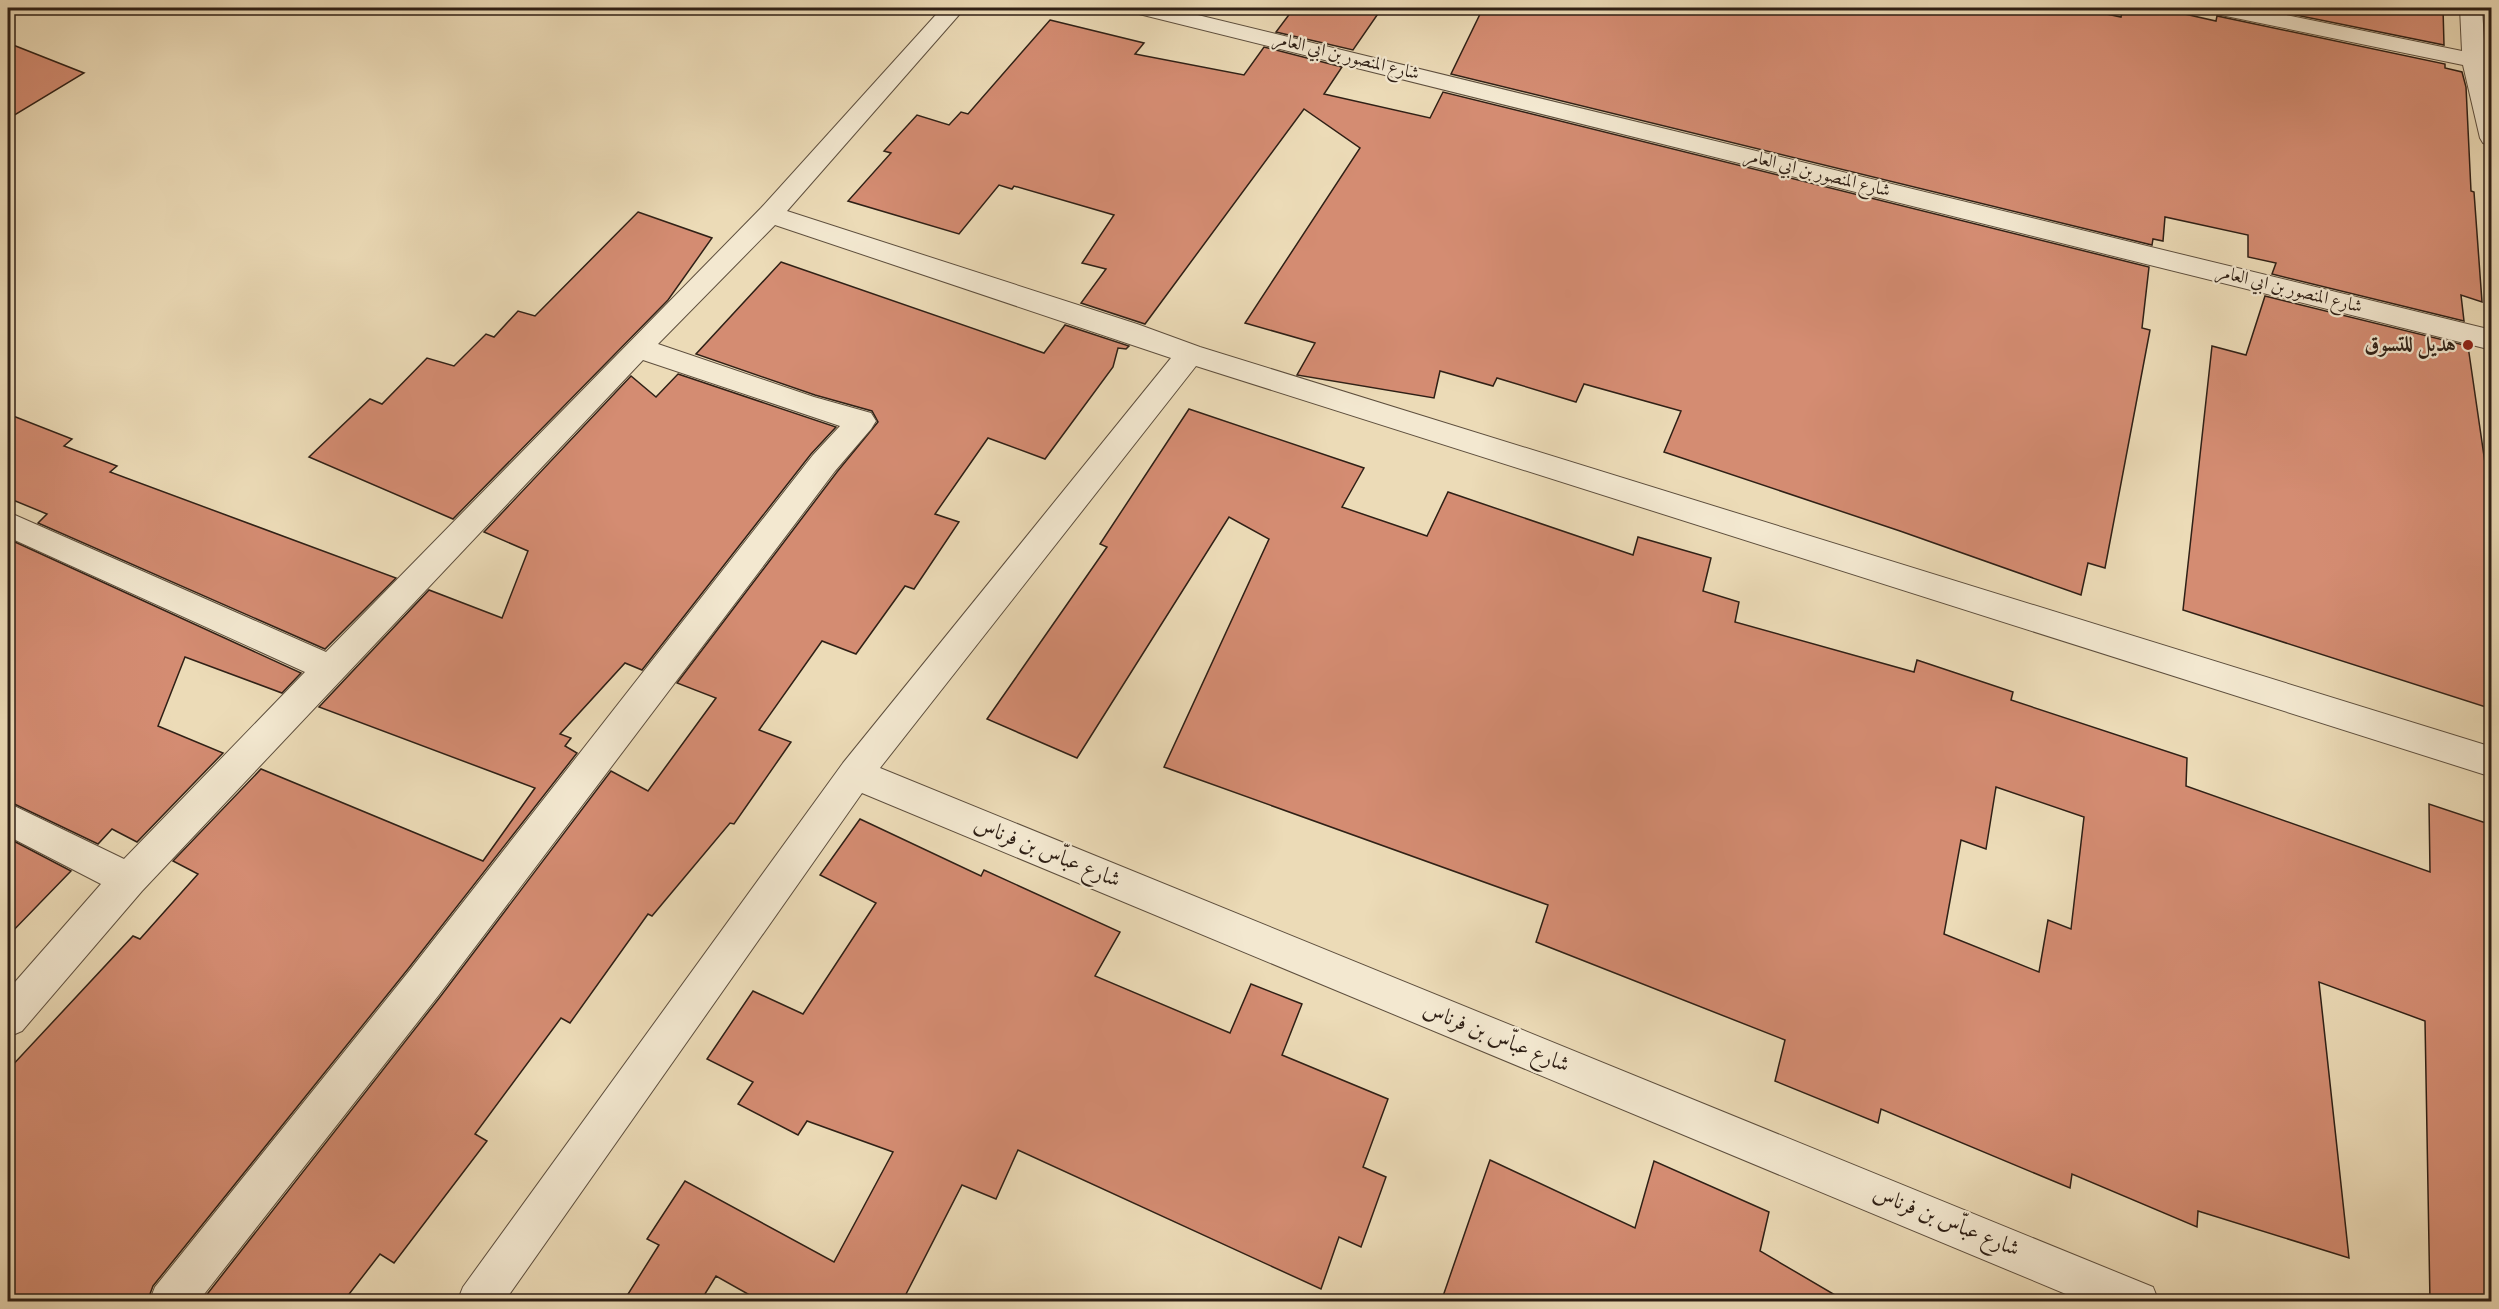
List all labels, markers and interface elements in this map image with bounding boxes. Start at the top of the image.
street label: شارع المنصور بن ابي العامر [1270,27,1422,88]
street label: شارع المنصور بن ابي العامر [1741,144,1893,205]
street label: شارع المنصور بن ابي العامر [2213,260,2365,321]
place label: هديل للتسوق [2364,330,2456,361]
marker: هديل للتسوق [2461,338,2475,352]
street label: شارع عباّس بن فرناس [969,808,1126,897]
street label: شارع عباّس بن فرناس [1418,993,1575,1082]
street label: شارع عباّس بن فرناس [1868,1177,2025,1266]

